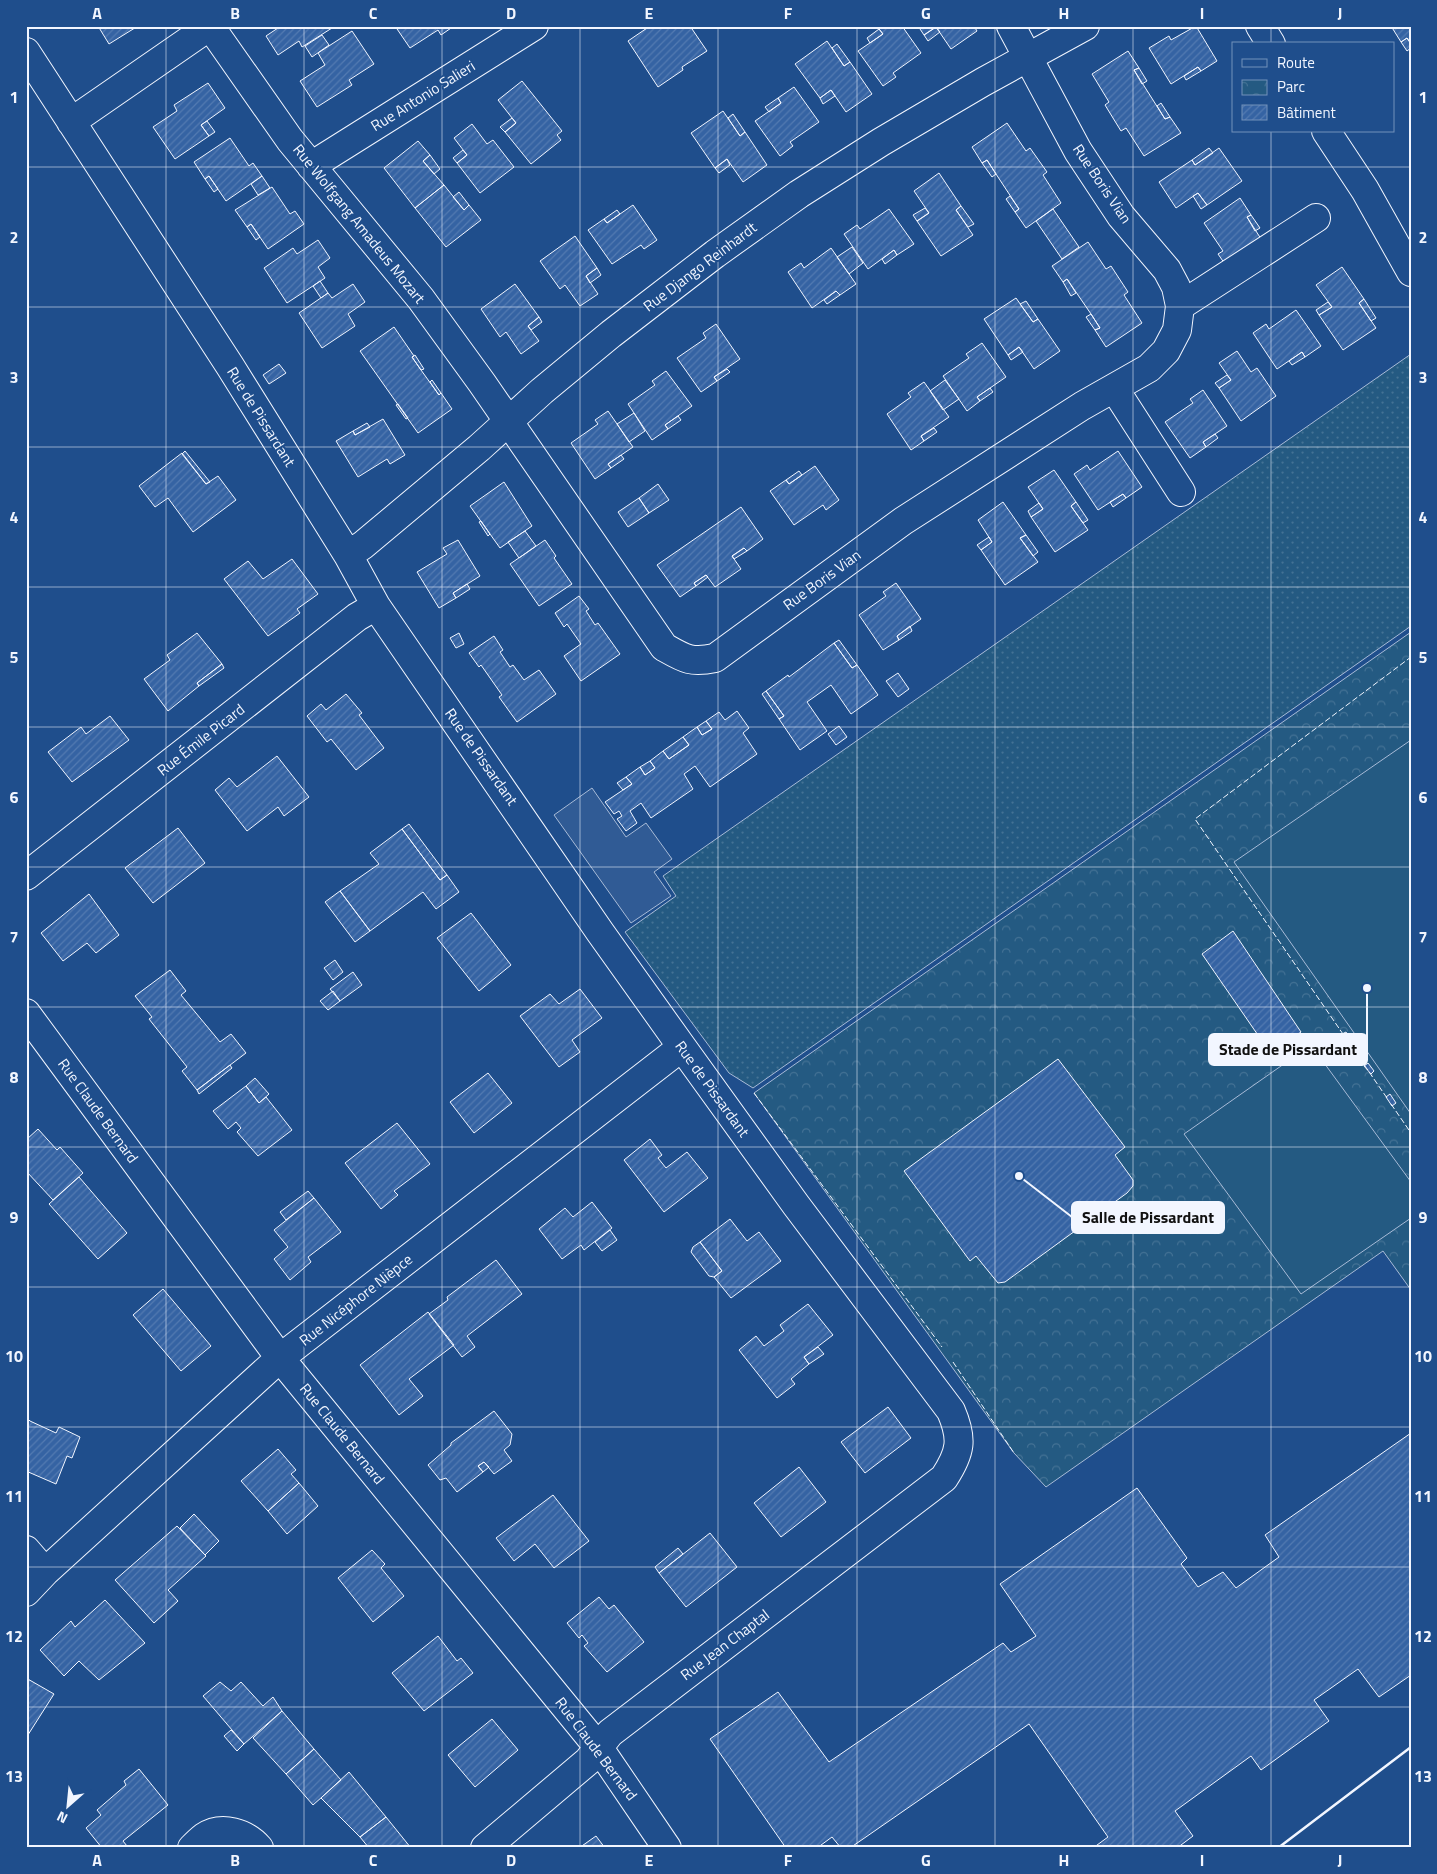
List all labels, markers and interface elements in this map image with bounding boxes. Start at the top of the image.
text: A [92,1,102,25]
text: B [230,1,240,25]
text: C [369,1,378,25]
text: D [506,1,516,25]
text: E [645,1,654,25]
text: F [784,1,793,25]
text: G [921,1,931,25]
text: H [1059,1,1069,25]
text: I [1200,1,1204,25]
text: J [1338,1,1342,25]
legend [1232,42,1394,132]
text: Route [1277,51,1315,74]
street label: Rue Antonio Salieri [366,54,479,137]
text: Parc [1277,75,1305,98]
text: 1 [10,85,18,109]
text: 1 [1419,85,1427,109]
text: Bâtiment [1277,101,1336,124]
street label: Rue Wolfgang Amadeus Mozart [288,139,432,309]
street label: Rue Boris Vian [1067,139,1138,228]
street label: Rue Django Reinhardt [638,216,762,317]
text: 2 [10,225,18,249]
text: 2 [1419,225,1427,249]
street label: Rue de Pissardant [221,362,302,472]
text: 3 [10,365,18,389]
text: 3 [1419,365,1427,389]
text: 4 [10,505,19,529]
text: 4 [1419,505,1428,529]
street label: Rue Boris Vian [778,543,865,616]
text: 5 [10,645,19,669]
text: 5 [1419,645,1428,669]
street label: Rue Émile Picard [152,698,249,781]
street label: Rue de Pissardant [439,703,524,811]
text: 6 [10,785,19,809]
text: 6 [1419,785,1428,809]
text: 7 [10,925,18,949]
text: 7 [1419,925,1427,949]
callout: Stade de Pissardant [1209,1034,1367,1065]
street label: Rue de Pissardant [670,1036,756,1142]
text: Stade de Pissardant [1219,1037,1357,1061]
street label: Rue Claude Bernard [53,1054,144,1168]
text: 8 [10,1065,19,1089]
text: 8 [1419,1065,1428,1089]
callout: Salle de Pissardant [1072,1202,1224,1233]
text: 9 [10,1205,19,1229]
text: Salle de Pissardant [1082,1205,1214,1229]
text: 9 [1419,1205,1428,1229]
street label: Rue Nicéphore Nièpce [294,1248,417,1351]
text: 10 [5,1344,23,1368]
text: 10 [1414,1344,1432,1368]
street label: Rue Claude Bernard [294,1378,390,1489]
text: 11 [5,1484,23,1508]
text: 11 [1414,1484,1432,1508]
street label: Rue Jean Chaptal [675,1603,774,1686]
text: 12 [5,1624,23,1648]
text: 12 [1414,1624,1432,1648]
street label: Rue Claude Bernard [550,1692,643,1805]
text: 13 [5,1764,23,1788]
text: 13 [1414,1764,1432,1788]
north arrow [42,1782,92,1832]
text: N [53,1806,71,1830]
text: A [92,1848,102,1872]
text: B [230,1848,240,1872]
text: C [369,1848,378,1872]
text: D [506,1848,516,1872]
text: E [645,1848,654,1872]
text: F [784,1848,793,1872]
text: G [921,1848,931,1872]
text: H [1059,1848,1069,1872]
text: I [1200,1848,1204,1872]
text: J [1338,1848,1342,1872]

